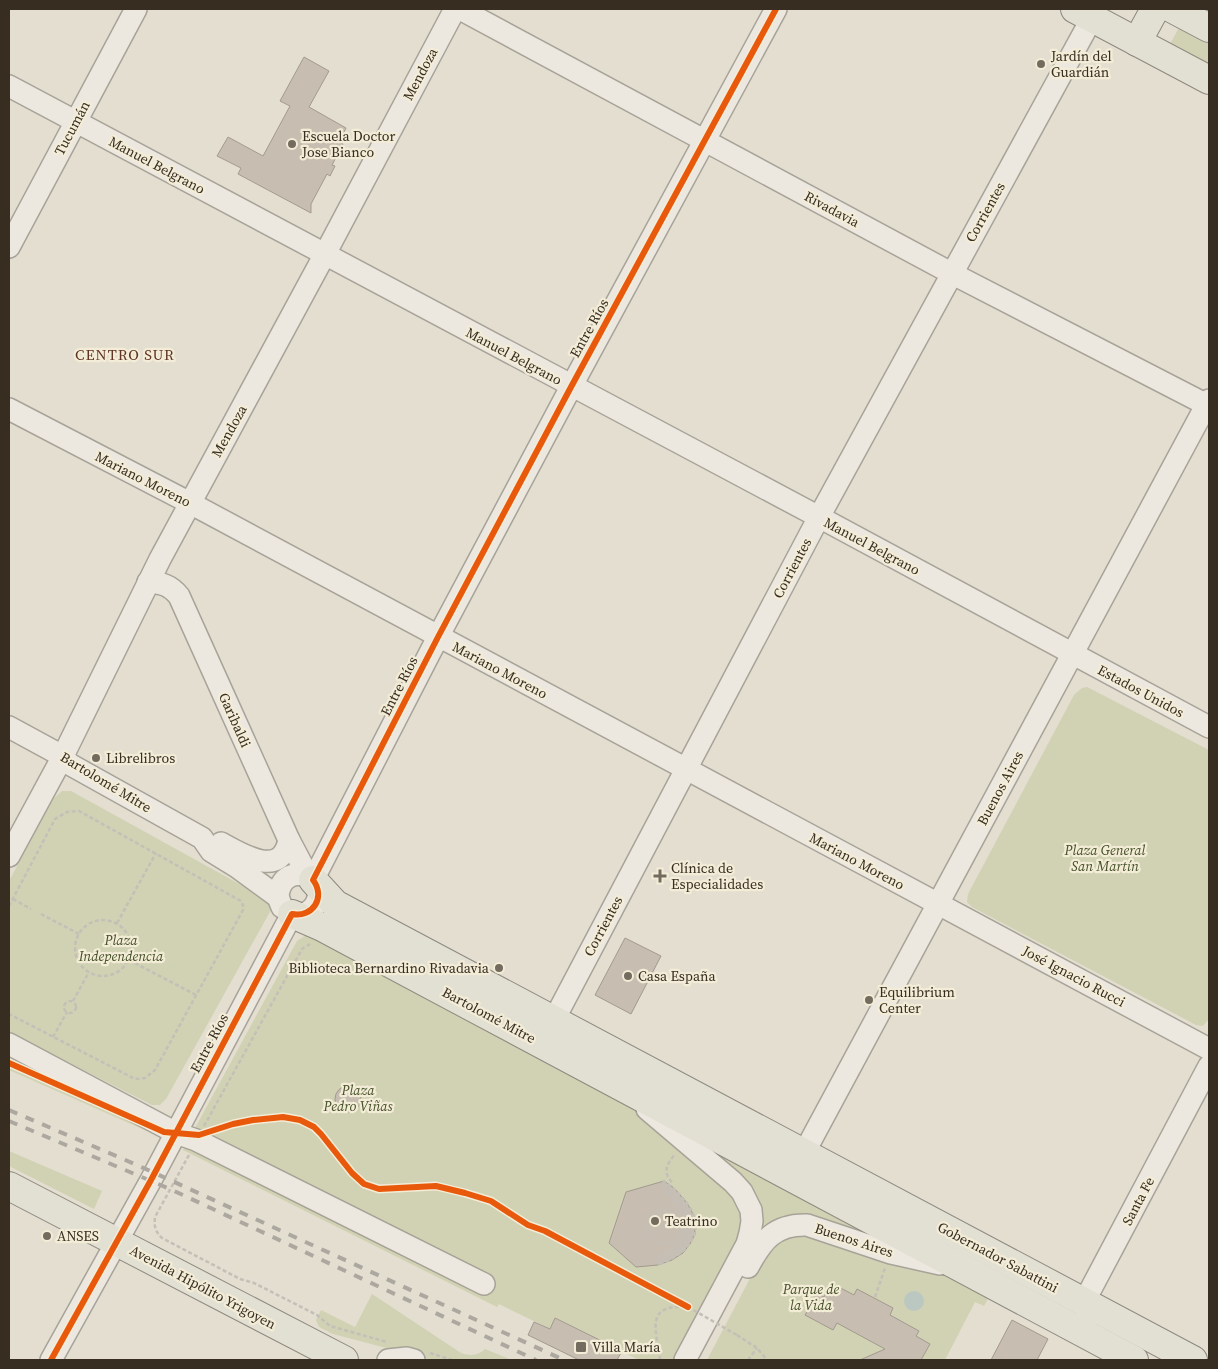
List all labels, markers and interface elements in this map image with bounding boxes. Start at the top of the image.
street label: Mendoza [398,43,443,104]
place label: Jardín del Guardián [1050,46,1112,82]
marker: Jardín del Guardián [1035,58,1047,70]
street label: Tucumán [49,97,95,159]
place label: Escuela Doctor Jose Bianco [301,126,395,162]
street label: Manuel Belgrano [105,131,209,199]
marker: Escuela Doctor Jose Bianco [286,138,298,150]
street label: Corrientes [960,178,1010,246]
street label: Rivadavia [801,186,864,232]
street label: Entre Ríos [565,295,613,361]
street label: Manuel Belgrano [462,322,566,390]
district label: CENTRO SUR [75,344,175,365]
street label: Mendoza [206,400,252,461]
street label: Mariano Moreno [92,446,195,512]
street label: Manuel Belgrano [820,512,924,580]
street label: Corrientes [768,534,816,602]
street label: Mariano Moreno [449,636,551,704]
street label: Entre Ríos [375,653,423,719]
street label: Estados Unidos [1094,660,1188,722]
street label: Garibaldi [214,689,256,751]
street label: Bartolomé Mitre [57,747,155,817]
street label: Buenos Aires [972,747,1028,829]
place label: Librelibros [106,748,175,768]
marker: Librelibros [90,752,102,764]
street label: Mariano Moreno [806,827,908,895]
park label: Plaza General San Martín [1064,840,1145,876]
place label: Clínica de Especialidades [671,858,763,894]
marker: Clínica de Especialidades [653,869,667,883]
street label: Corrientes [579,892,627,960]
park label: Plaza Independencia [78,930,164,966]
street label: José Ignacio Rucci [1018,940,1129,1012]
place label: Biblioteca Bernardino Rivadavia [288,958,490,978]
marker: Biblioteca Bernardino Rivadavia [493,962,505,974]
place label: Casa España [638,966,717,986]
marker: Casa España [622,970,634,982]
street label: Bartolomé Mitre [439,982,539,1048]
place label: Equilibrium Center [879,982,955,1018]
marker: Equilibrium Center [863,994,875,1006]
street label: Entre Ríos [185,1010,233,1076]
park label: Plaza Pedro Viñas [322,1080,394,1116]
street label: Santa Fe [1117,1173,1159,1229]
place label: Teatrino [665,1211,718,1231]
marker: Teatrino [649,1215,661,1227]
street label: Gobernador Sabattini [934,1217,1062,1297]
street label: Buenos Aires [812,1218,896,1262]
place label: ANSES [57,1226,99,1246]
marker: ANSES [41,1230,53,1242]
street label: Avenida Hipólito Yrigoyen [127,1240,280,1334]
park label: Parque de la Vida [782,1279,840,1315]
place label: Villa María [592,1337,661,1357]
marker: Villa María [574,1340,588,1354]

